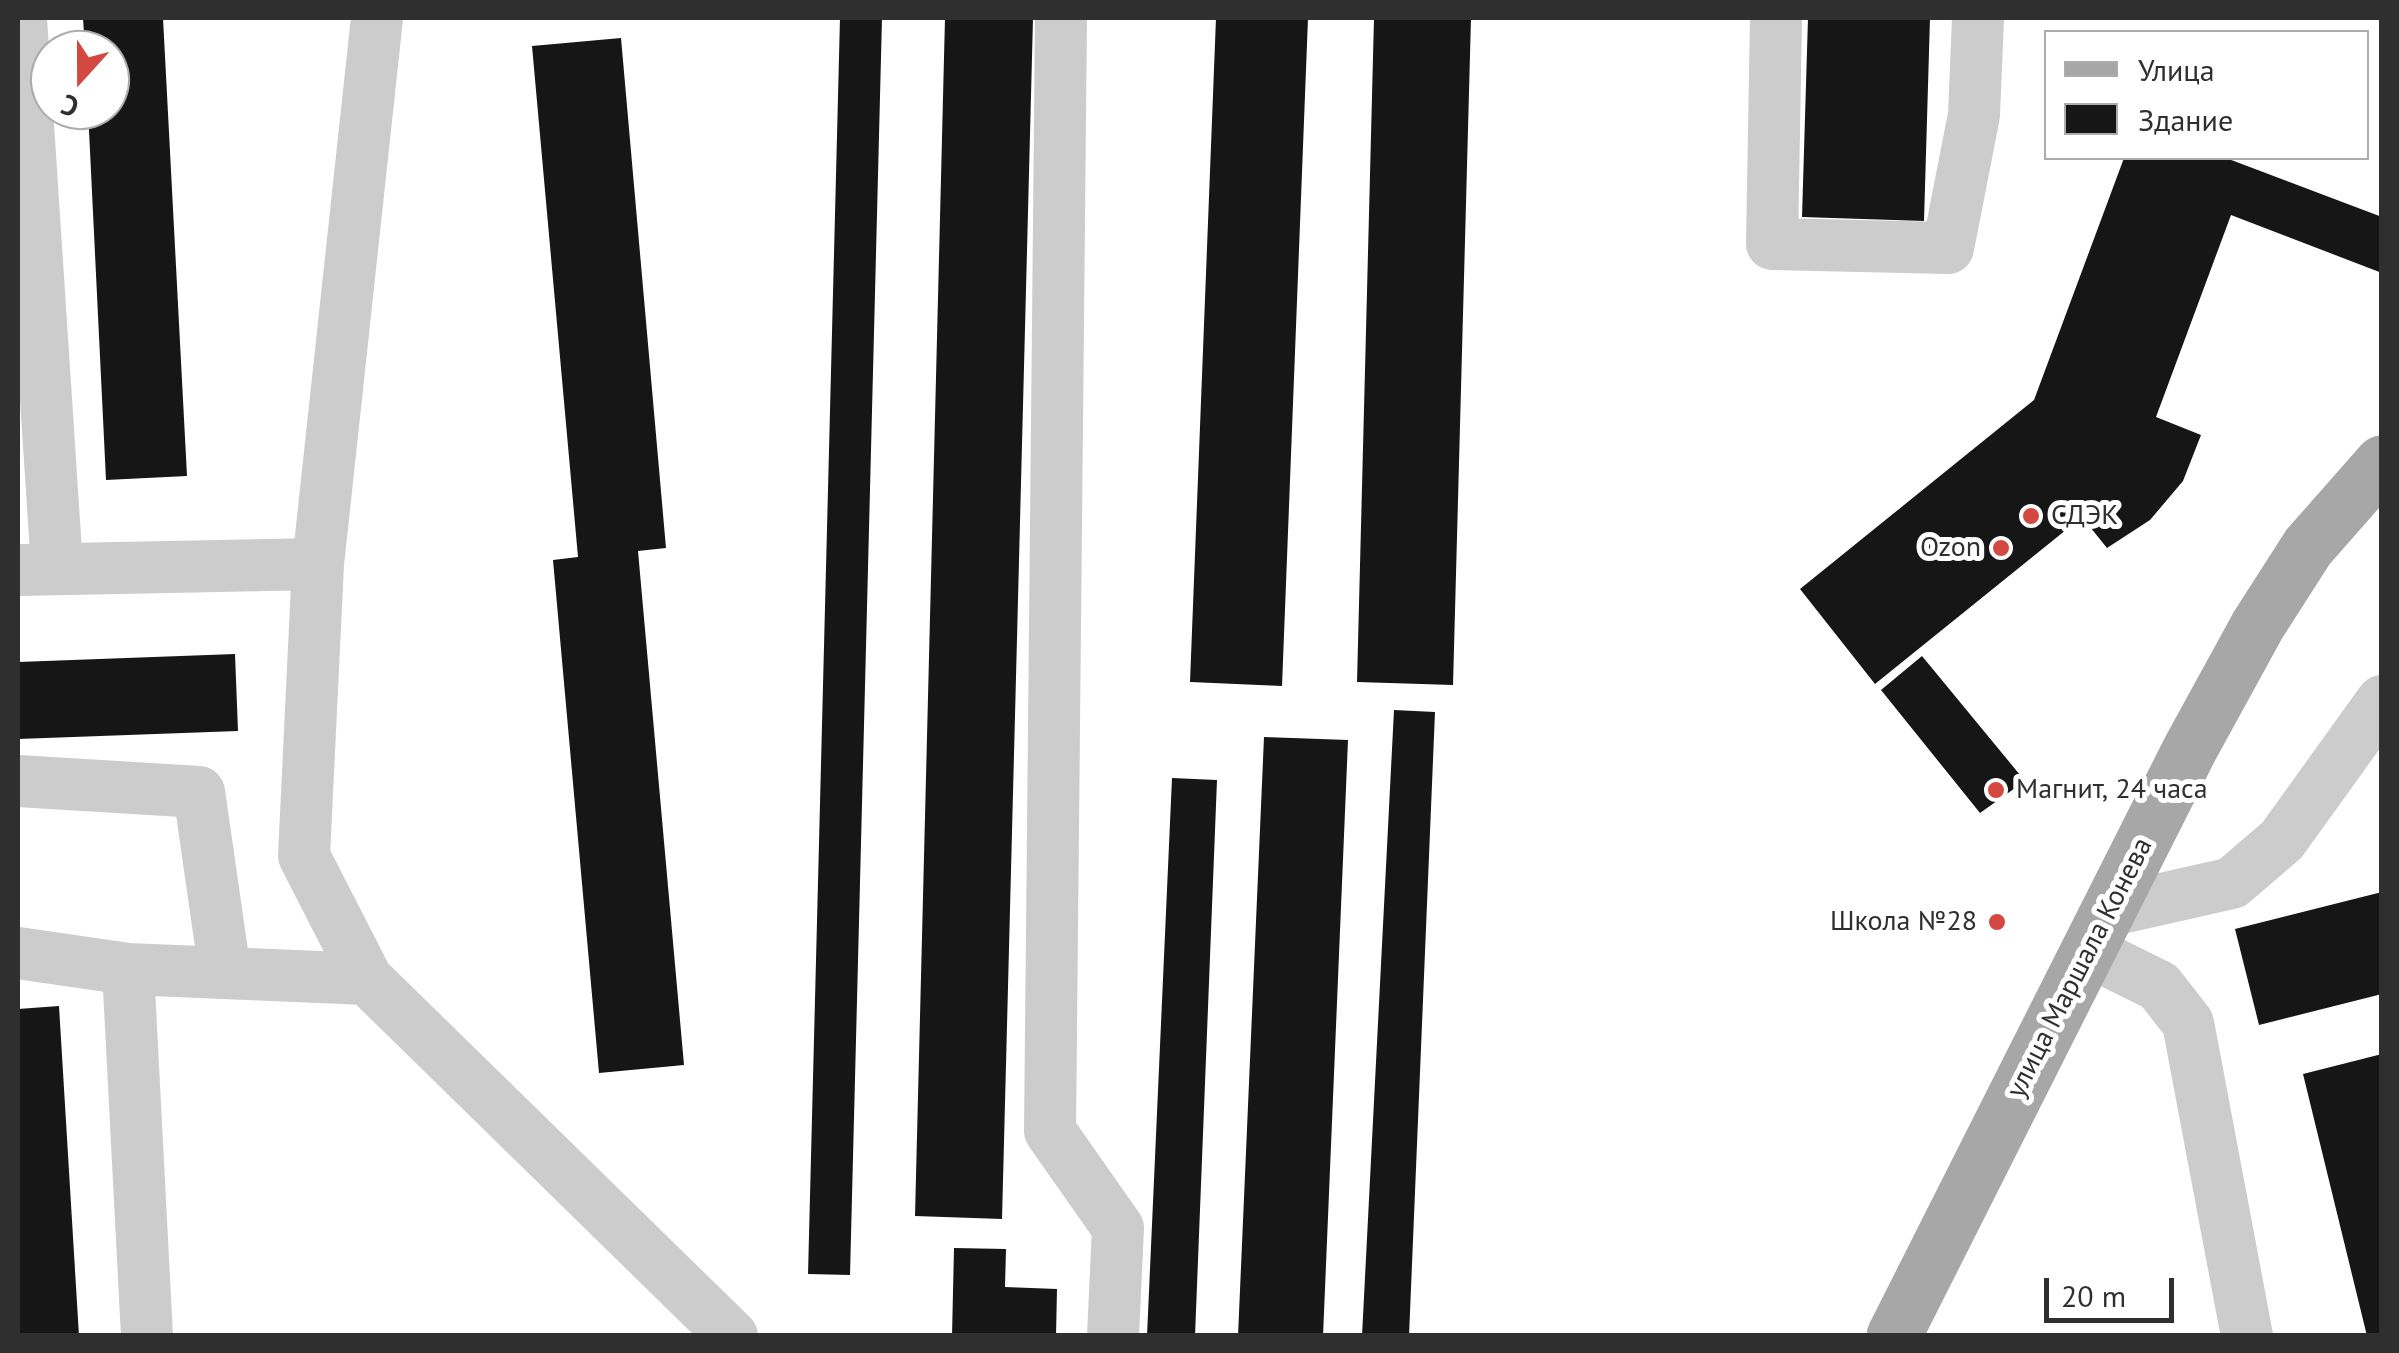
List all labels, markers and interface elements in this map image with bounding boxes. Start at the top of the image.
north arrow [30,30,130,130]
legend [2044,30,2369,160]
text: Улица [2138,50,2215,89]
text: С [56,87,84,127]
text: Здание [2138,100,2233,139]
place label: СДЭК [2051,499,2118,533]
marker: СДЭК [2020,505,2042,527]
place label: Ozon [1920,531,1981,565]
marker: Ozon [1990,537,2012,559]
place label: Магнит, 24 часа [2016,773,2208,807]
marker: Магнит, 24 часа [1985,779,2007,801]
street label: улица Маршала Конева [2000,832,2160,1104]
place label: Школа №28 [1830,905,1977,939]
marker: Школа №28 [1986,911,2008,933]
scale bar [2049,1258,2179,1320]
text: 20 m [2061,1276,2126,1315]

